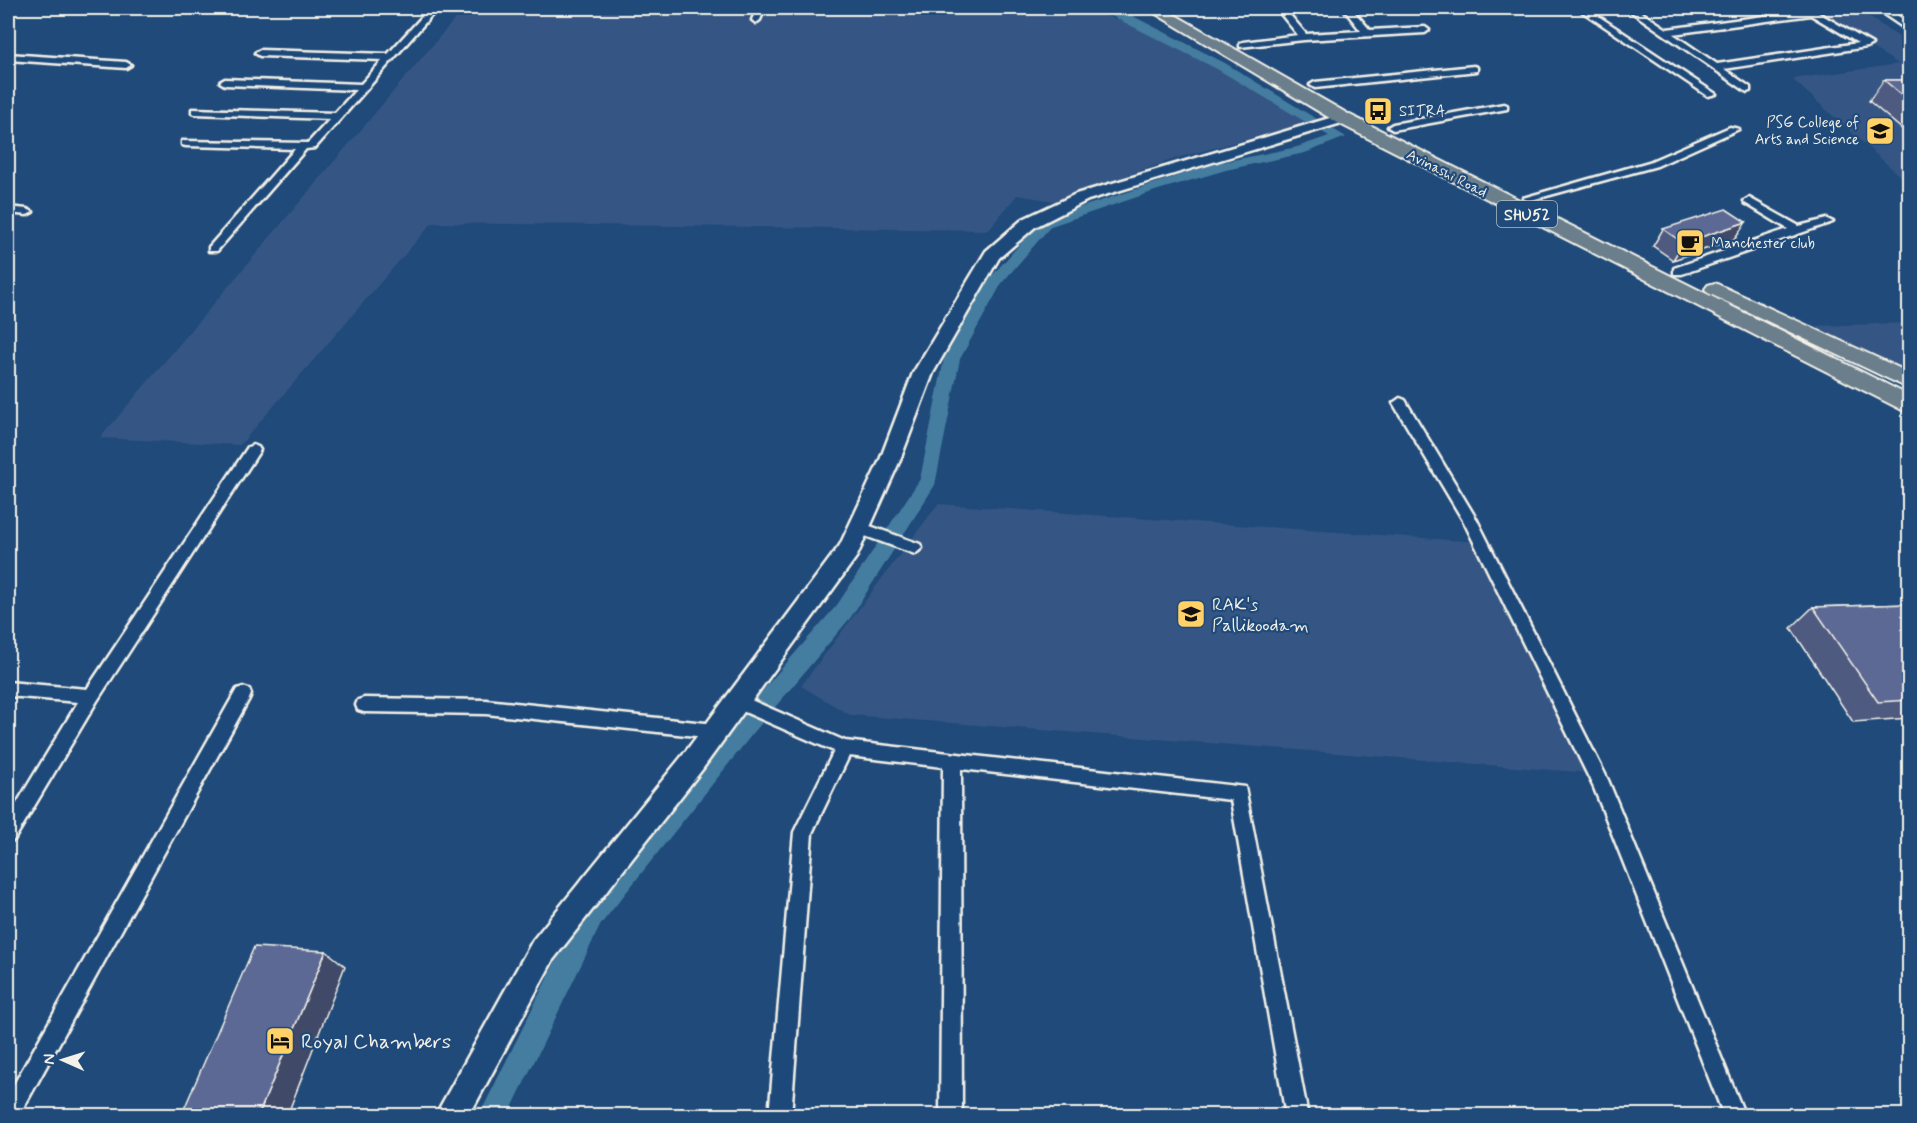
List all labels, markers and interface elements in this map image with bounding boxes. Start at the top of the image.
bus stop icon: SITRA [1362,95,1394,127]
place label: SITRA [1399,102,1445,122]
place label: PSG College of Arts and Science [1755,113,1859,150]
school or university icon: PSG College of Arts and Science [1864,115,1896,147]
street label: Avinashi Road [1403,145,1490,203]
road number: SHU52 [1497,201,1557,227]
cafe icon: Manchester club [1674,227,1706,259]
place label: Manchester club [1711,234,1815,254]
place label: RAK's Pallikoodam [1212,593,1309,638]
school or university icon: RAK's Pallikoodam [1175,598,1207,630]
hotel icon: Royal Chambers [264,1025,296,1057]
place label: Royal Chambers [301,1028,451,1056]
north arrow [33,1030,93,1090]
text: N [39,1053,60,1065]

